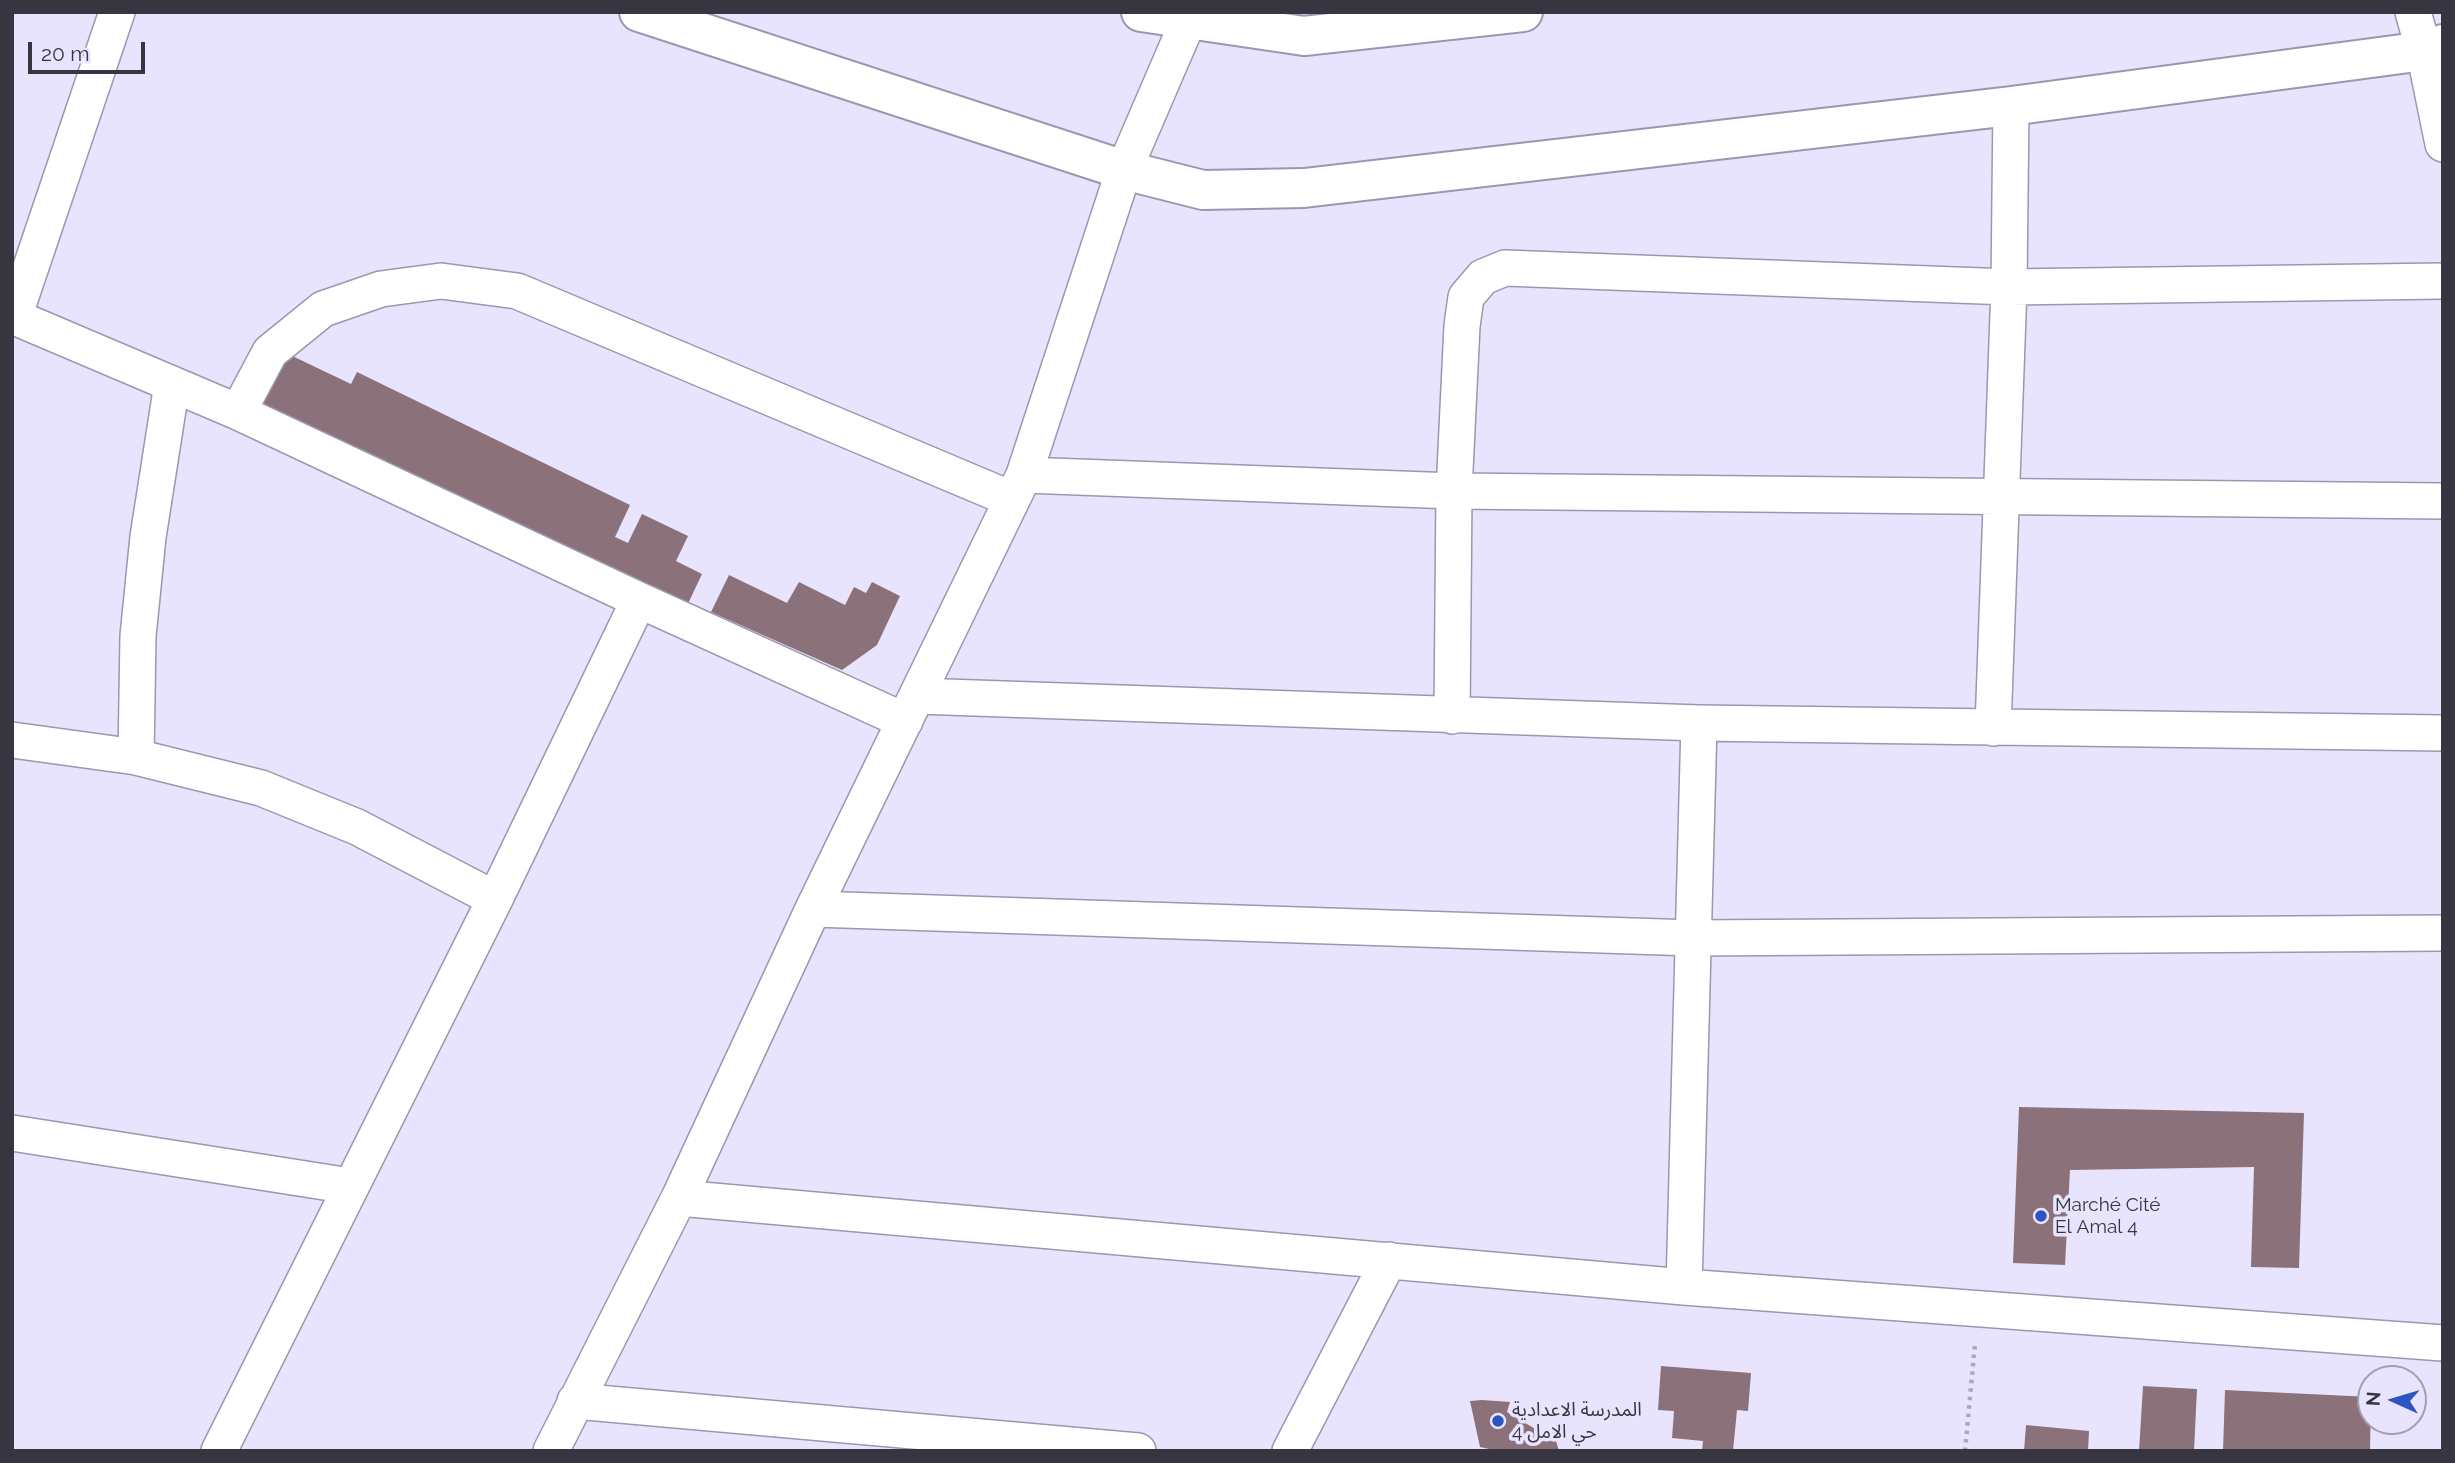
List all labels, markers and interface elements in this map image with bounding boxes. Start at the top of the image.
scale bar [32,28,149,72]
text: 20 m [41,41,89,66]
place label: Marché Cité El Amal 4 [2055,1194,2160,1238]
marker: Marché Cité El Amal 4 [2033,1208,2049,1224]
north arrow [2357,1365,2427,1435]
text: N [2362,1391,2385,1407]
place label: المدرسة الاعدادية حي الامل 4 [1512,1399,1642,1443]
marker: المدرسة الاعدادية حي الامل 4 [1490,1413,1506,1429]

